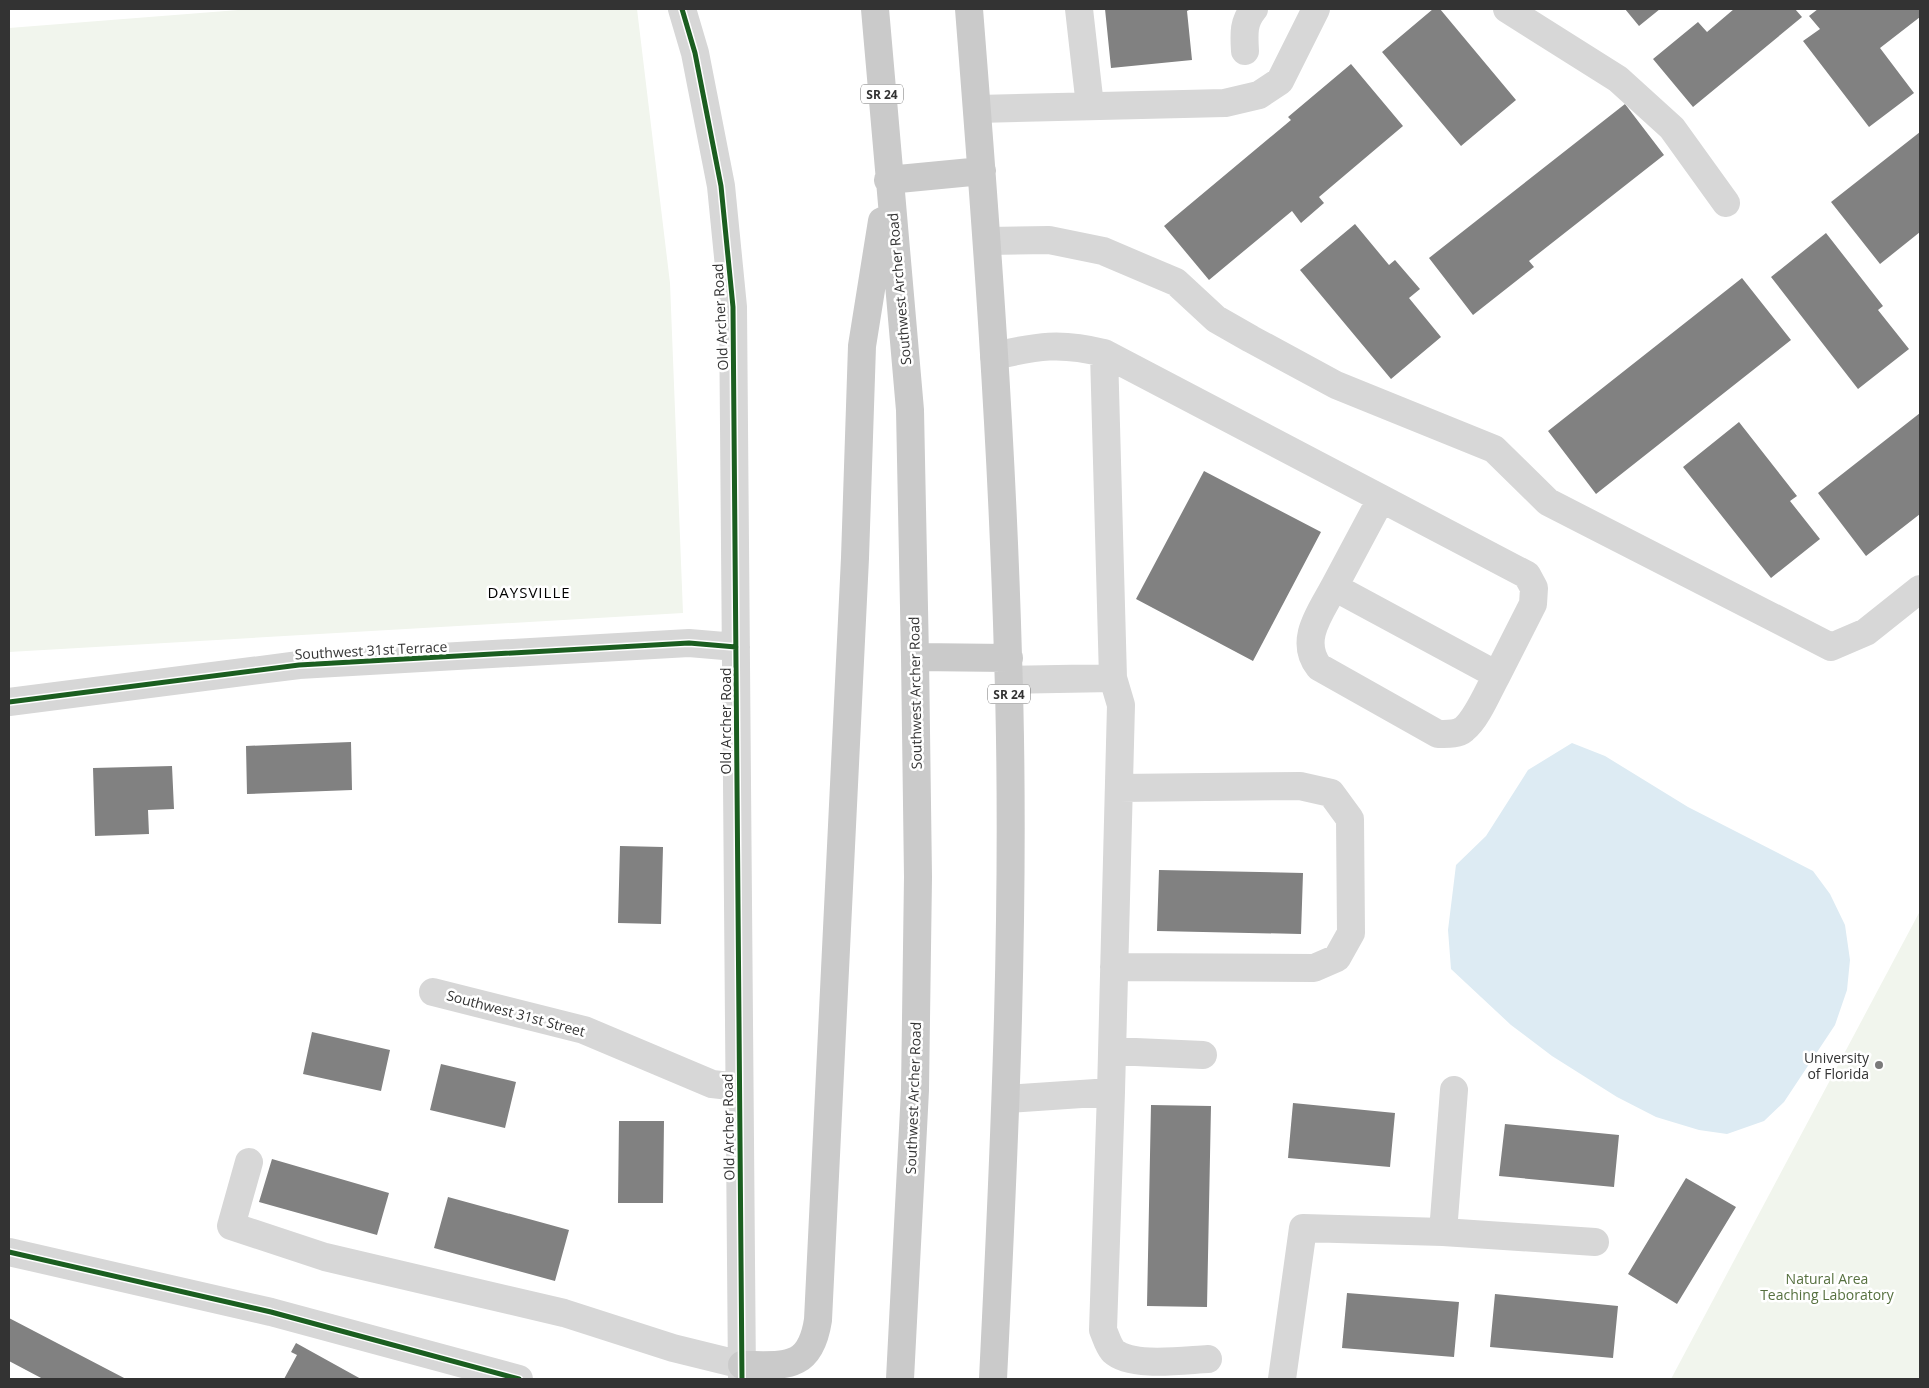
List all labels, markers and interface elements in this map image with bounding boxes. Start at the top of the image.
road number: SR 24 [861,85,903,104]
street label: Southwest Archer Road [883,212,915,366]
street label: Old Archer Road [708,263,732,371]
district label: DAYSVILLE [487,582,571,602]
street label: Southwest Archer Road [904,616,926,770]
street label: Southwest 31st Terrace [294,637,448,663]
street label: Old Archer Road [716,667,735,775]
road number: SR 24 [988,684,1030,704]
street label: Southwest 31st Street [445,985,587,1041]
street label: Southwest Archer Road [901,1021,925,1175]
place label: University of Florida [1804,1048,1870,1083]
marker: University of Florida [1873,1059,1885,1071]
street label: Old Archer Road [718,1073,738,1181]
park label: Natural Area Teaching Laboratory [1760,1269,1895,1304]

